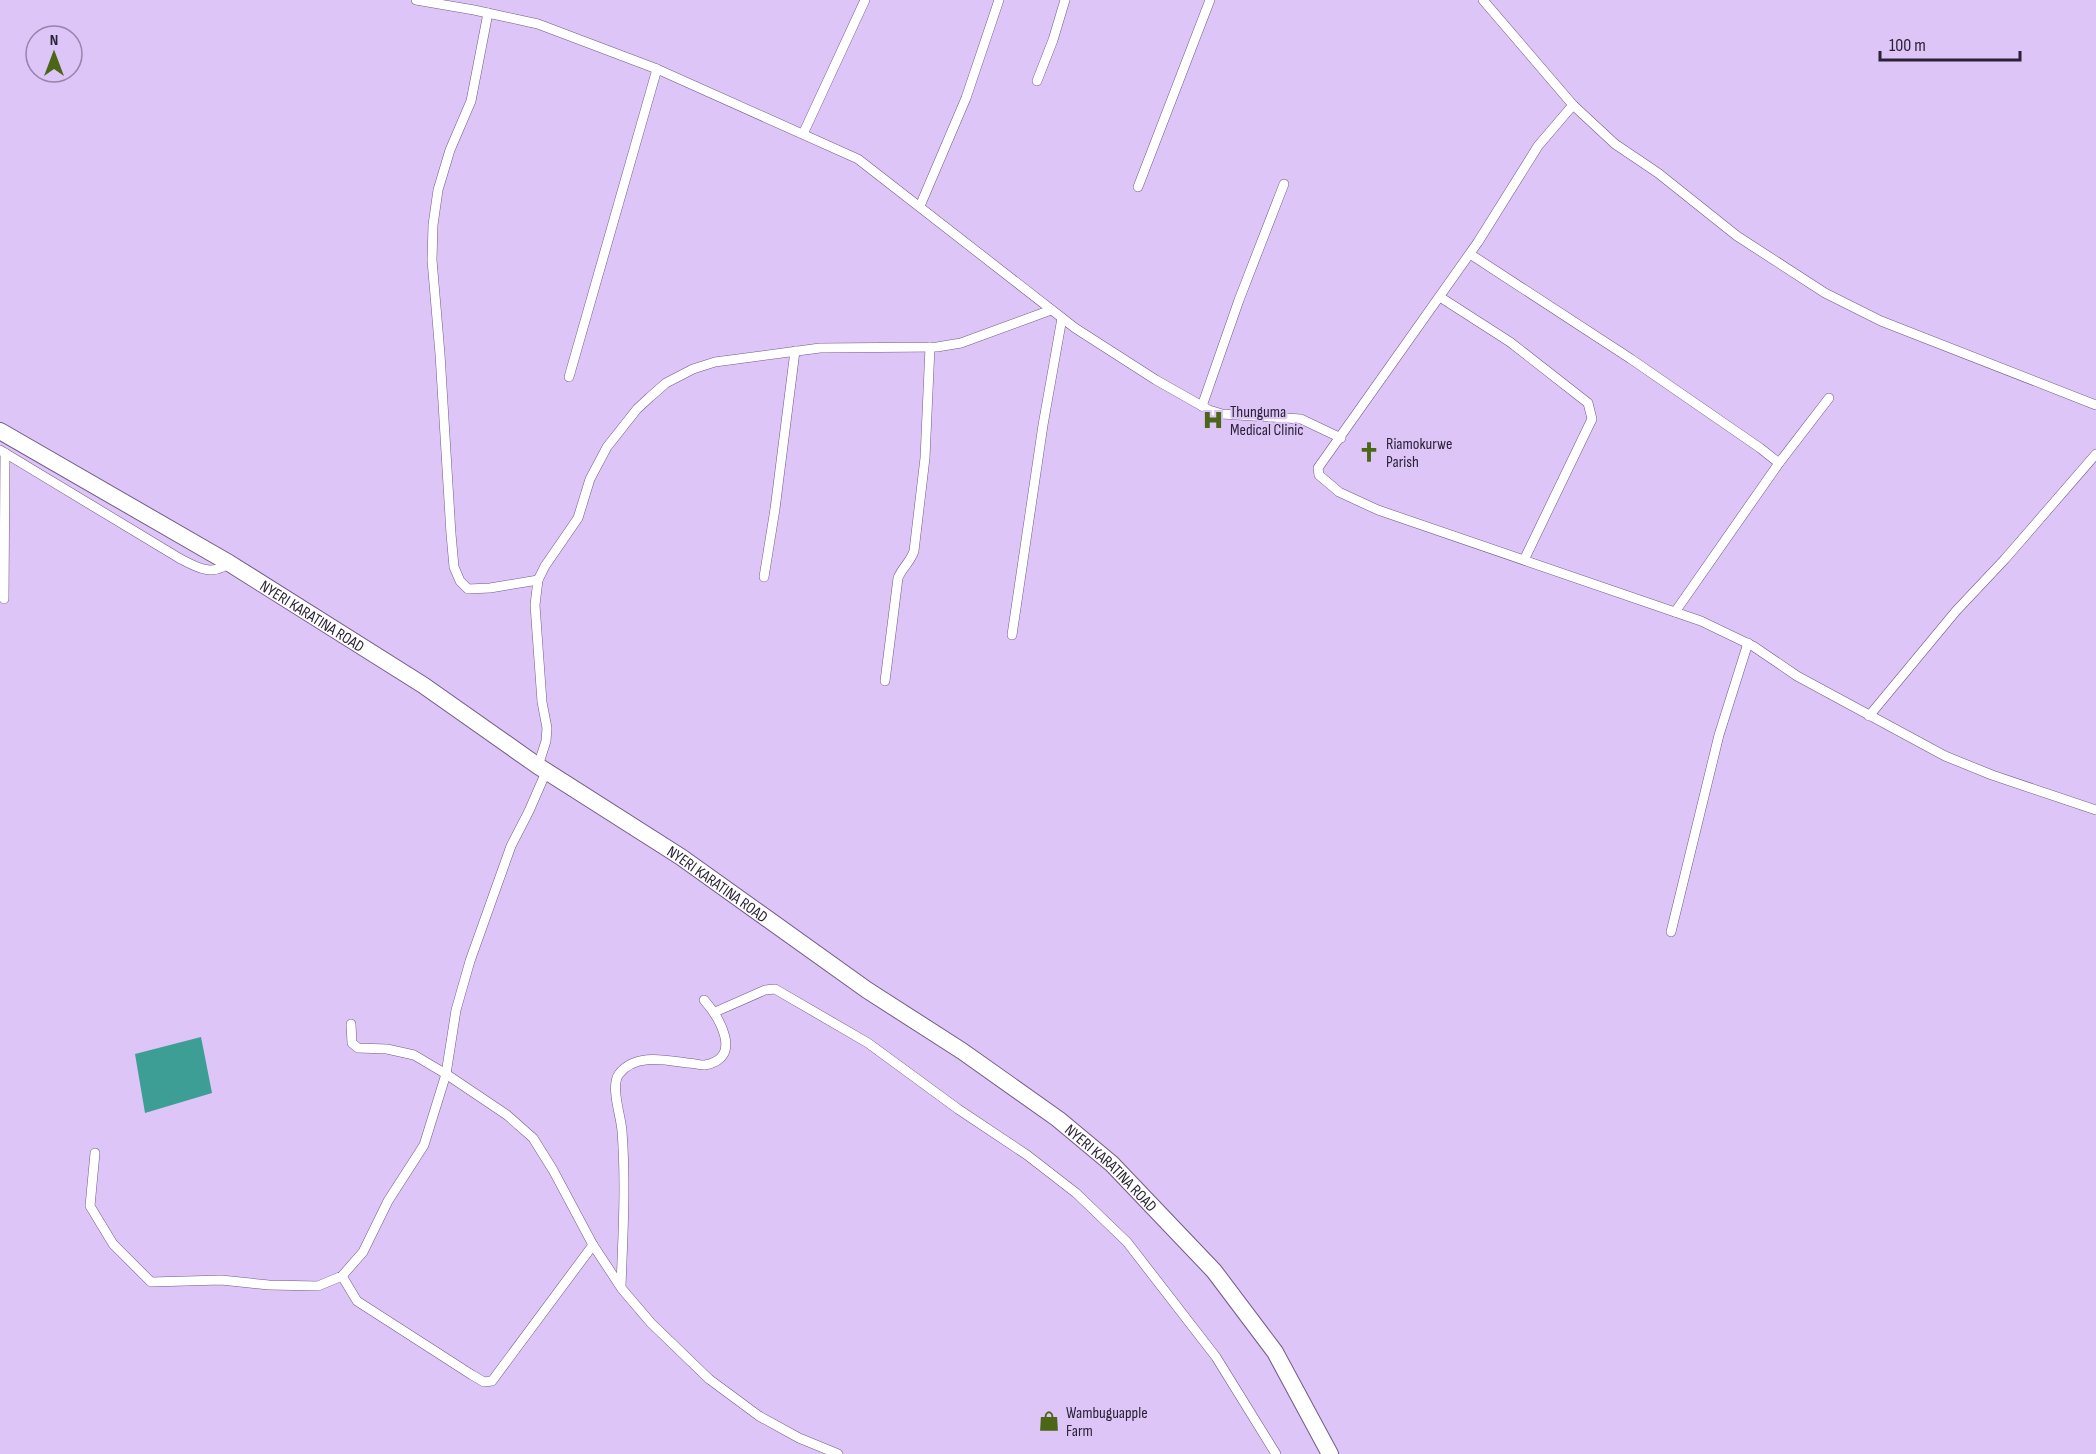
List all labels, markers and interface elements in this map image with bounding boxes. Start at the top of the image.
north arrow [24,24,84,84]
scale bar [1880,24,2020,62]
text: N [50,31,58,50]
text: 100 m [1889,35,1926,56]
place label: Thunguma Medical Clinic [1230,403,1304,440]
hospital icon: Thunguma Medical Clinic [1201,408,1225,432]
place label: Riamokurwe Parish [1386,435,1452,472]
church icon: Riamokurwe Parish [1357,440,1381,464]
street label: NYERI KARATINA ROAD [256,577,367,657]
street label: NYERI KARATINA ROAD [663,843,771,927]
street label: NYERI KARATINA ROAD [1061,1121,1160,1216]
place label: Wambuguapple Farm [1066,1404,1148,1441]
shop icon: Wambuguapple Farm [1037,1409,1061,1433]

